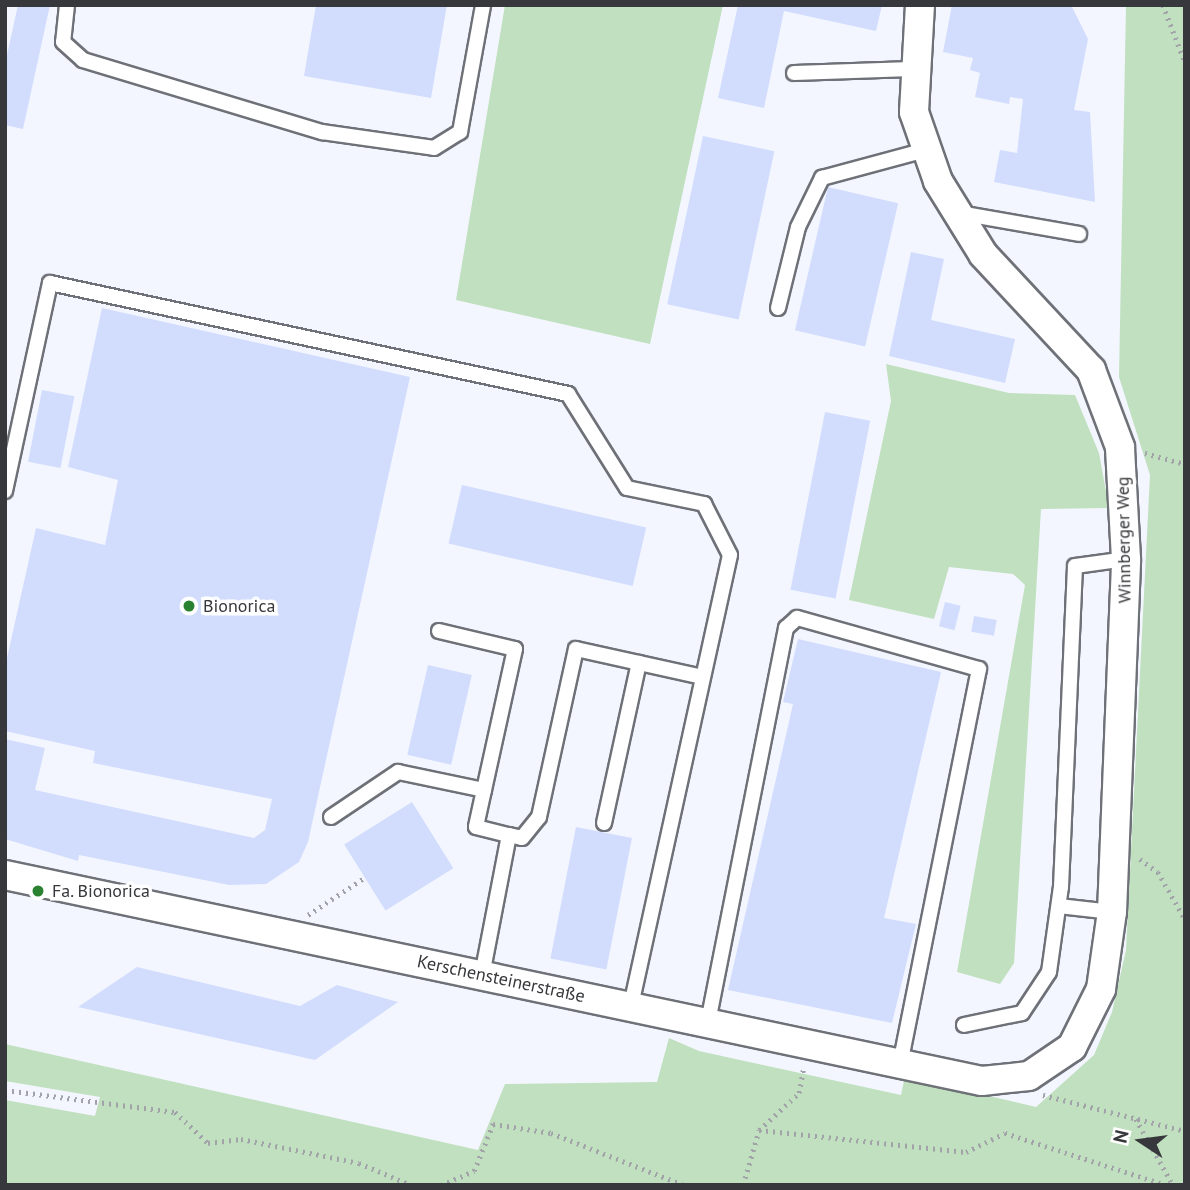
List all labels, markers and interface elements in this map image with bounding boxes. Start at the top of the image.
street label: Winnberger Weg [1112,476,1136,604]
place label: Bionorica [203,595,275,617]
marker: Bionorica [181,598,197,614]
place label: Fa. Bionorica [52,880,151,902]
marker: Fa. Bionorica [30,883,46,899]
street label: Kerschensteinerstraße [415,951,587,1007]
north arrow [1106,1106,1176,1176]
text: N [1107,1128,1134,1145]

